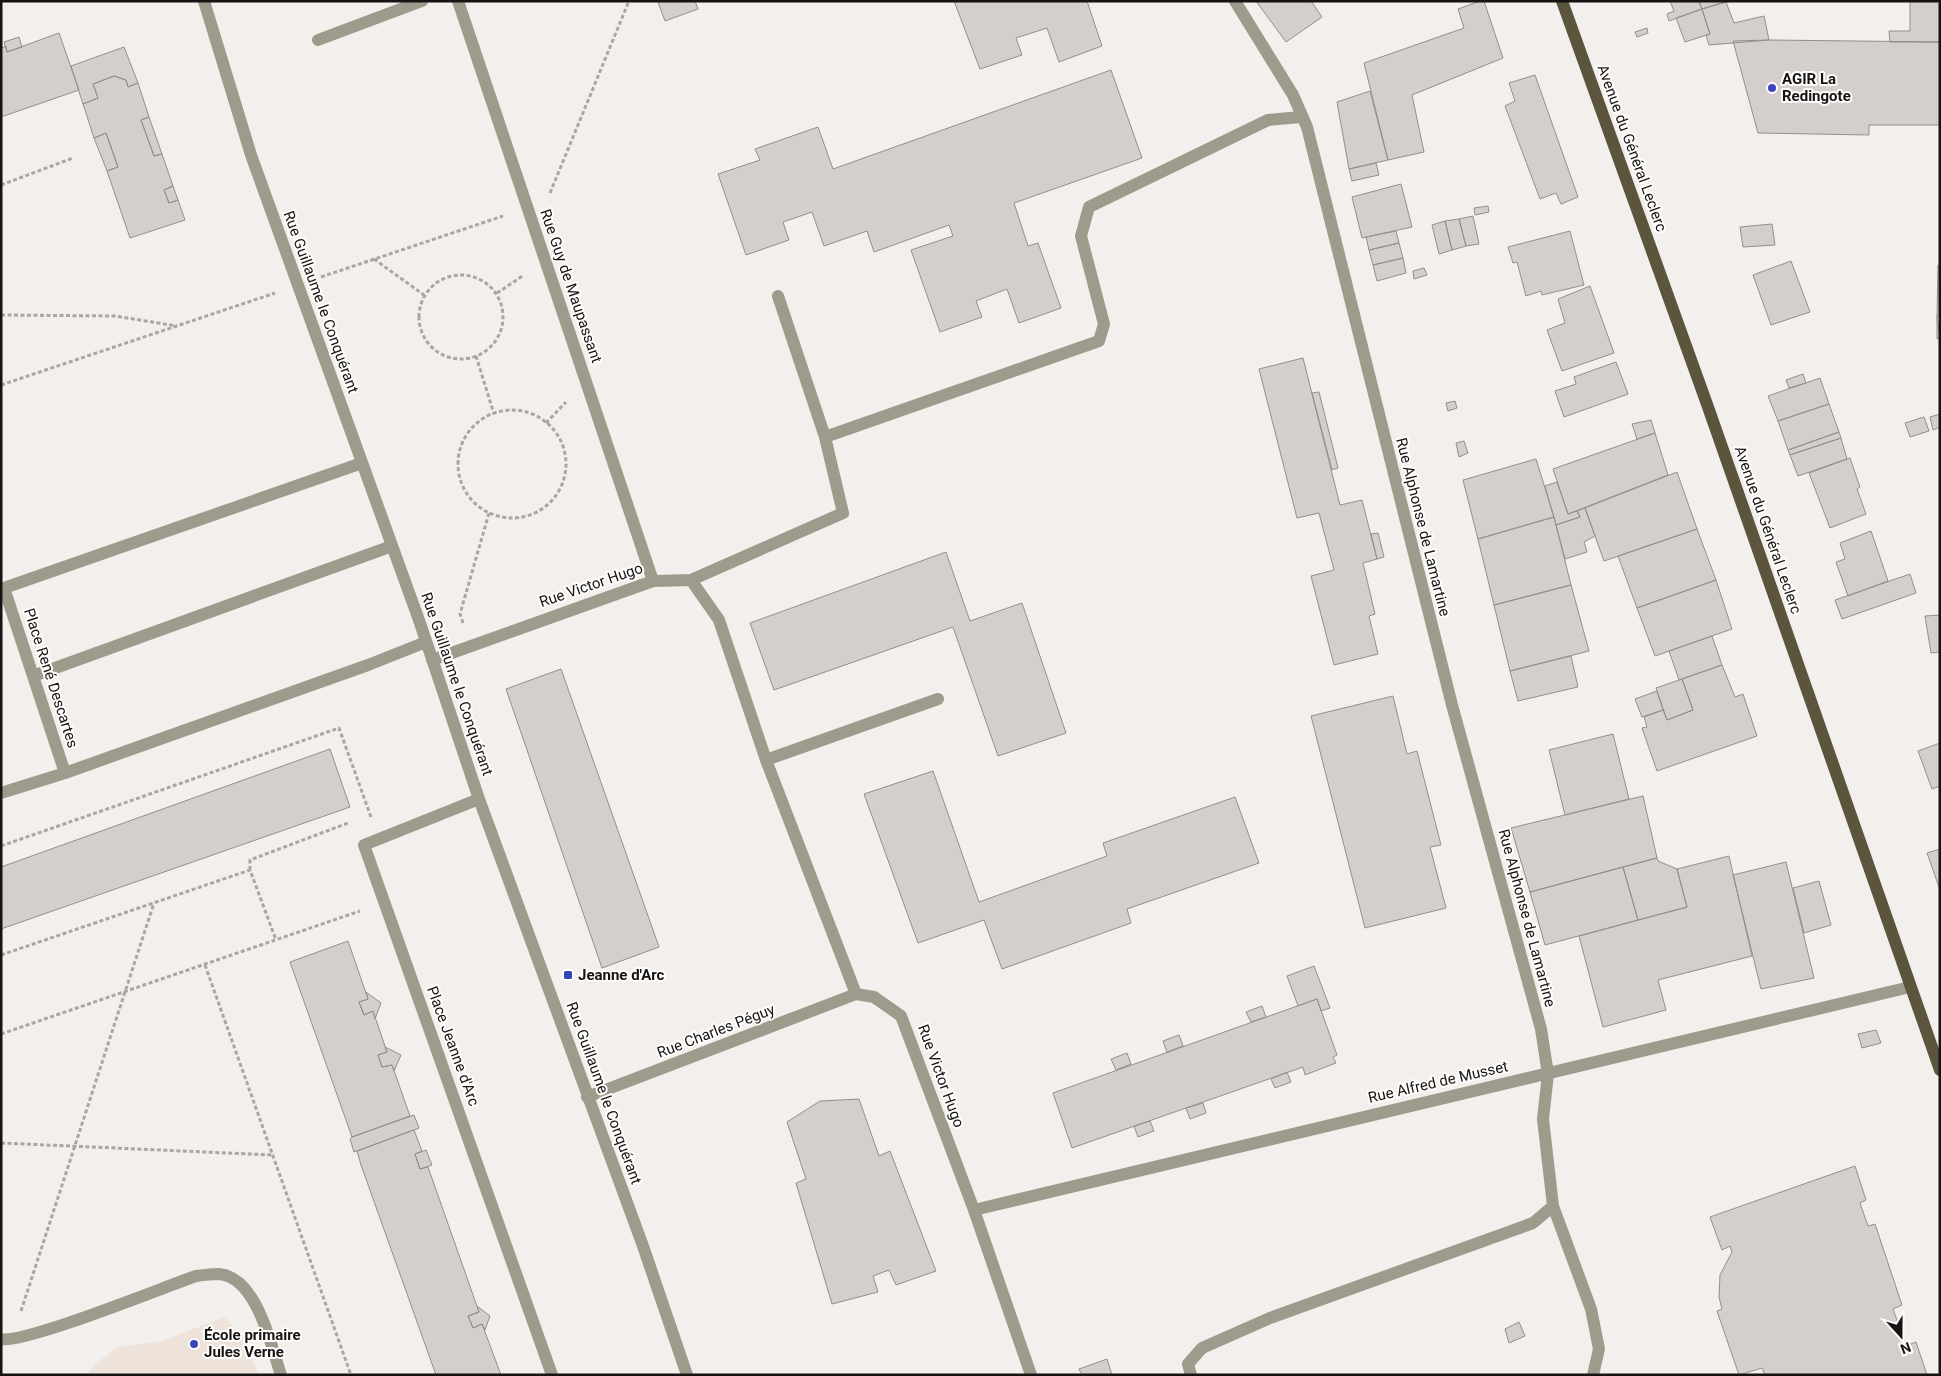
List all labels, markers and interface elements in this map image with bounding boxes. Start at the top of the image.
street label: Avenue du Général Leclerc [1593,62,1671,234]
place label: AGIR La Redingote [1782,70,1851,105]
marker: AGIR La Redingote [1766,82,1778,94]
street label: Rue Guy de Maupassant [536,207,606,365]
street label: Rue Guillaume le Conquérant [280,208,362,396]
street label: Rue Alphonse de Lamartine [1392,436,1454,618]
street label: Avenue du Général Leclerc [1731,444,1805,616]
street label: Rue Victor Hugo [537,559,645,611]
street label: Rue Guillaume le Conquérant [417,590,497,778]
street label: Place René Descartes [20,606,82,750]
street label: Rue Alphonse de Lamartine [1495,827,1559,1009]
place label: Jeanne d'Arc [578,966,665,984]
marker: Jeanne d'Arc [562,969,574,981]
street label: Place Jeanne d'Arc [423,984,483,1109]
street label: Rue Guillaume le Conquérant [563,999,645,1187]
street label: Rue Charles Péguy [655,1000,777,1062]
street label: Rue Victor Hugo [914,1022,968,1130]
street label: Rue Alfred de Musset [1366,1057,1510,1107]
north arrow [1876,1311,1926,1361]
place label: École primaire Jules Verne [204,1326,301,1361]
marker: École primaire Jules Verne [188,1338,200,1350]
text: N [1898,1339,1913,1357]

